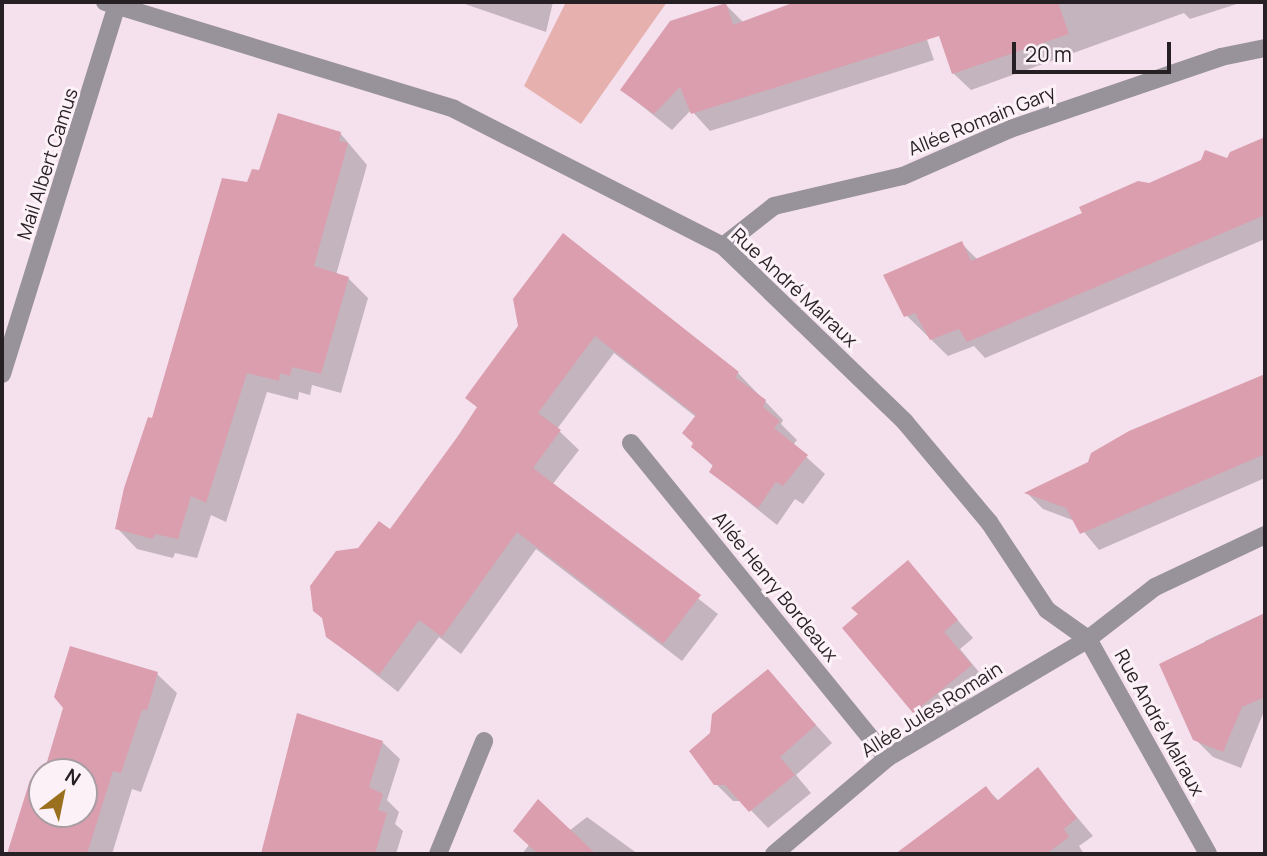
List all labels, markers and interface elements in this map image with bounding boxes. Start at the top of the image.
scale bar [1015,28,1174,72]
text: 20 m [1025,40,1072,68]
street label: Allée Romain Gary [905,81,1059,161]
street label: Mail Albert Camus [13,85,83,243]
street label: Rue André Malraux [726,224,862,352]
street label: Allée Henry Bordeaux [708,507,842,667]
street label: Rue André Malraux [1109,646,1209,800]
street label: Allée Jules Romain [857,657,1007,763]
north arrow [28,758,98,828]
text: N [60,762,86,792]

